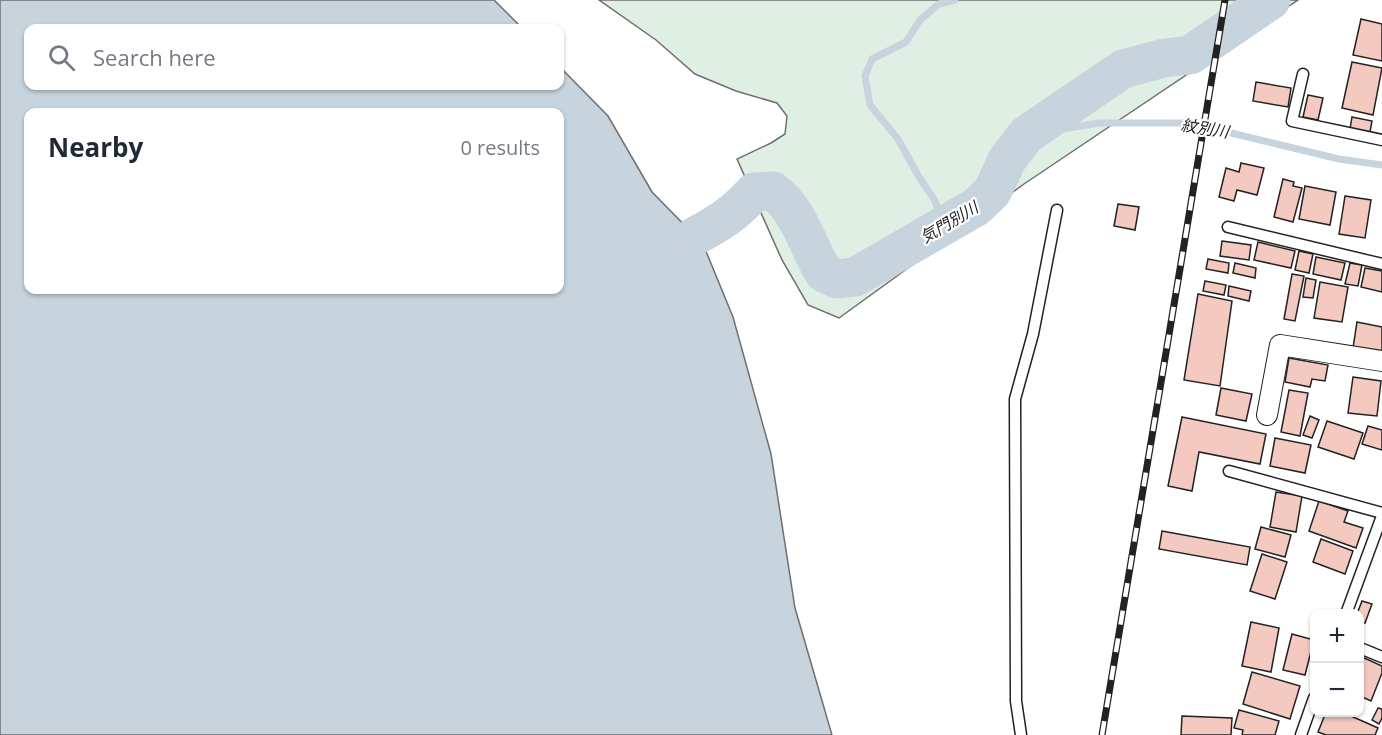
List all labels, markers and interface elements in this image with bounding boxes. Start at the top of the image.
search box [24,24,564,90]
icon: search [45,41,78,74]
text: Search here [93,42,216,72]
water label: 紋別川 [1180,113,1232,143]
text: Nearby [48,129,143,165]
text: 0 results [460,134,540,161]
water label: 気門別川 [916,195,984,248]
map controls [1310,609,1364,717]
button: + [1310,609,1364,663]
button: − [1310,663,1364,717]

